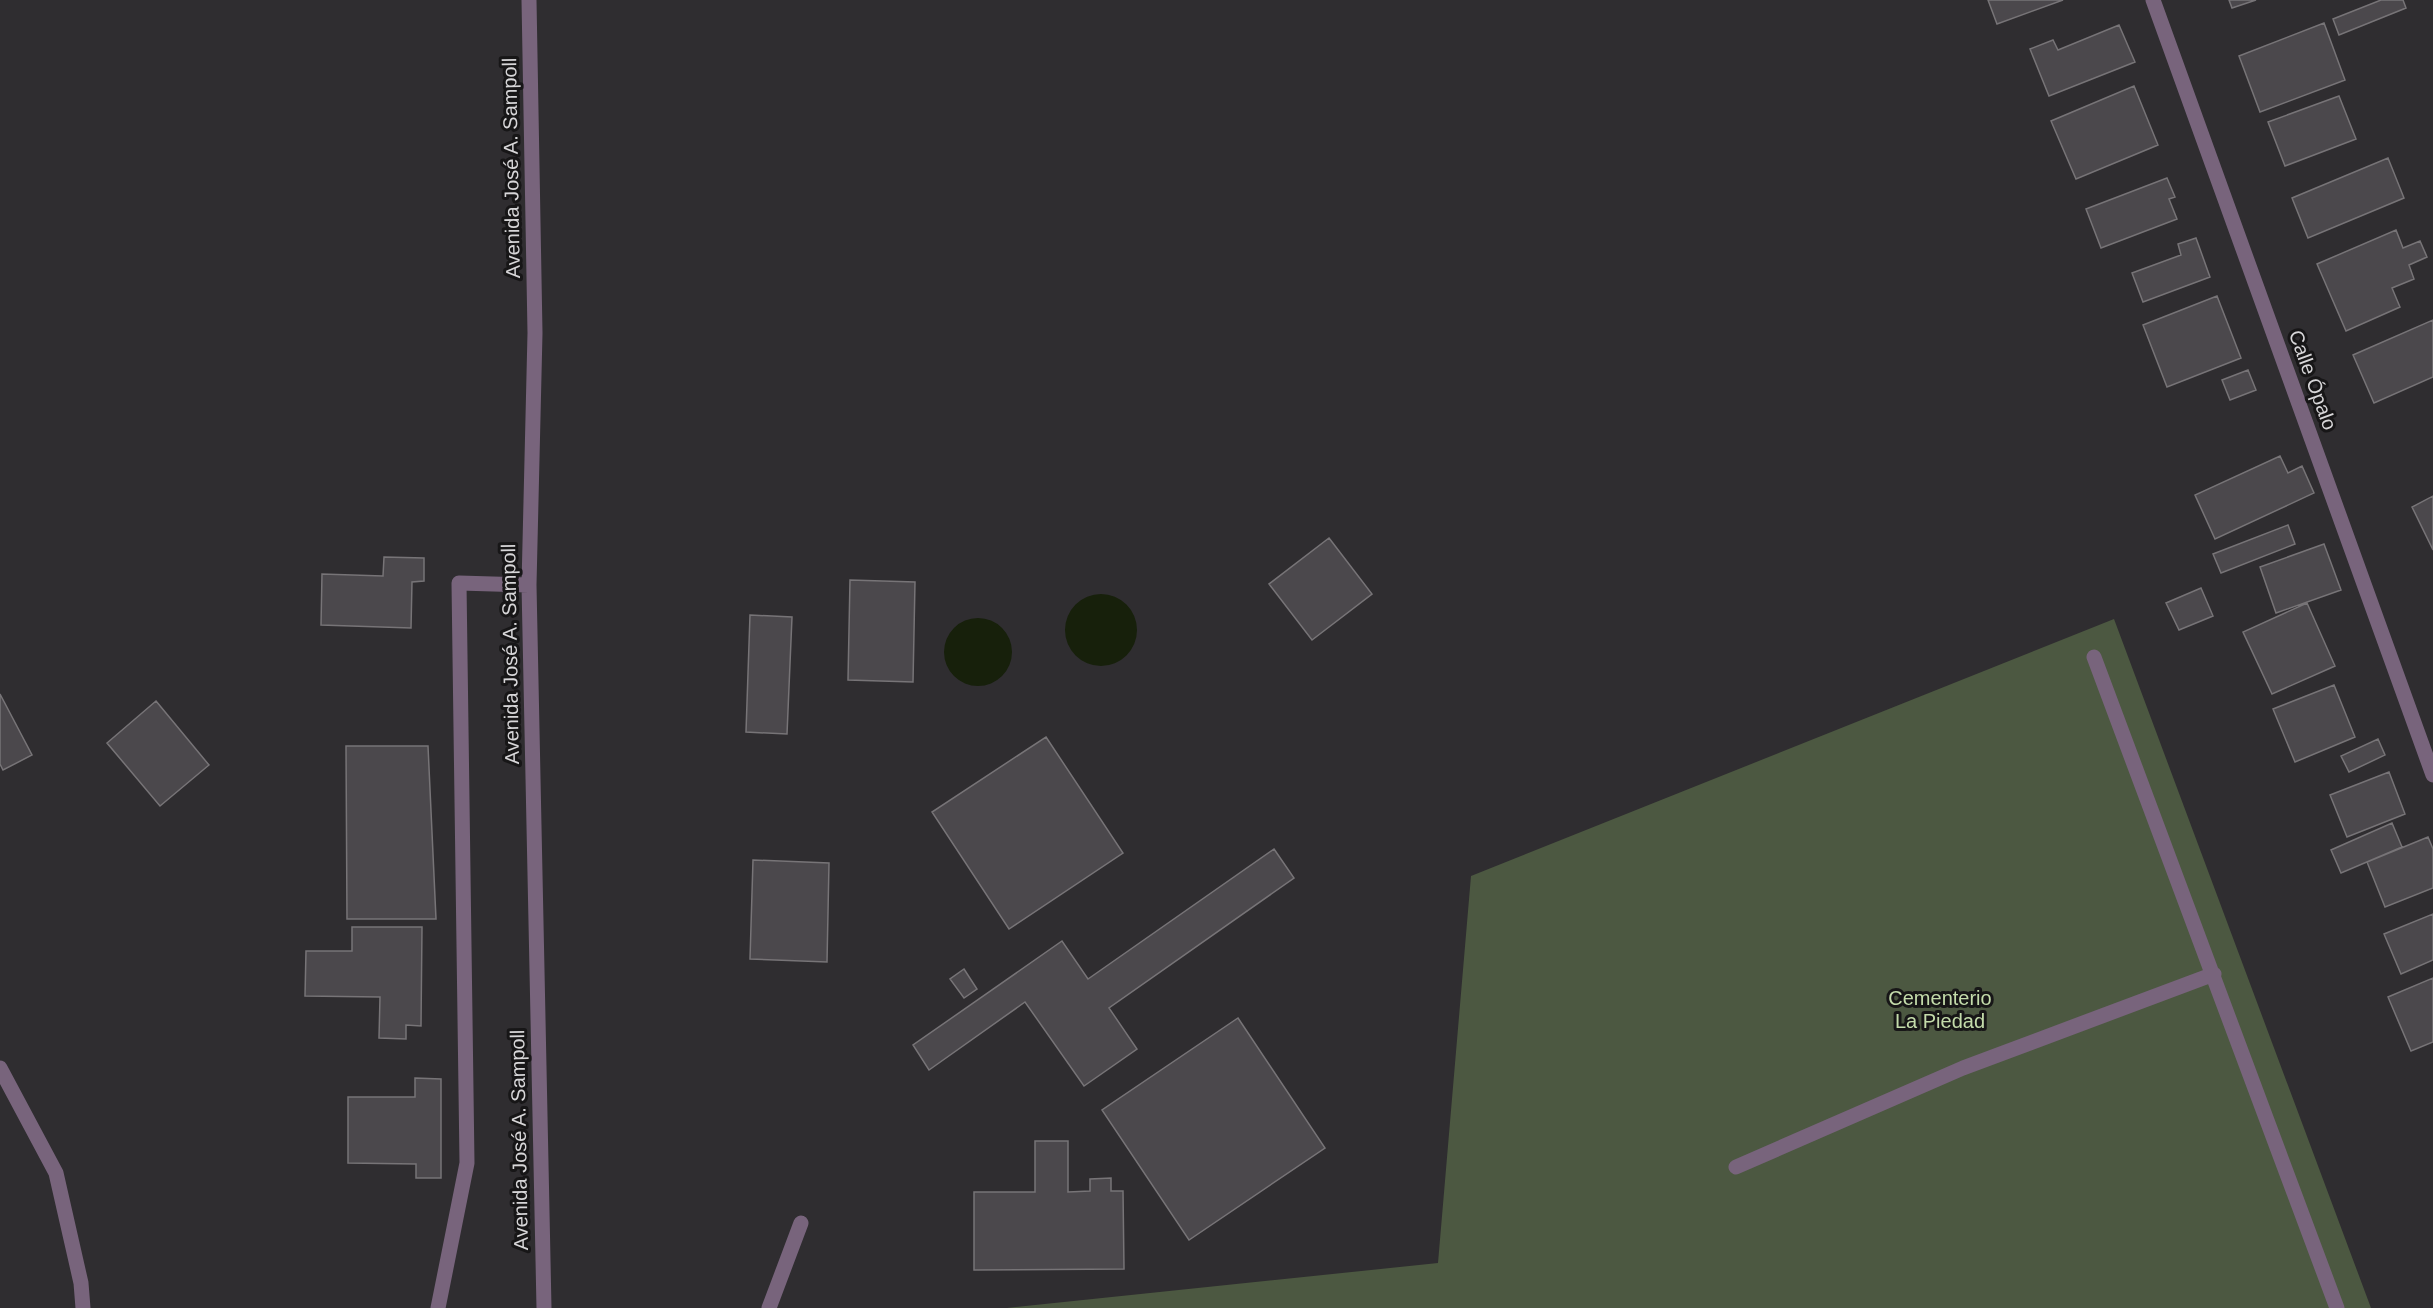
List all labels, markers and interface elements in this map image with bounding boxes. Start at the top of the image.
street label: Avenida José A. Sampoll [498,57,524,279]
street label: Calle Ópalo [2285,327,2341,433]
street label: Avenida José A. Sampoll [497,543,523,765]
park label: Cementerio La Piedad [1888,987,1992,1032]
street label: Avenida José A. Sampoll [506,1029,532,1251]

